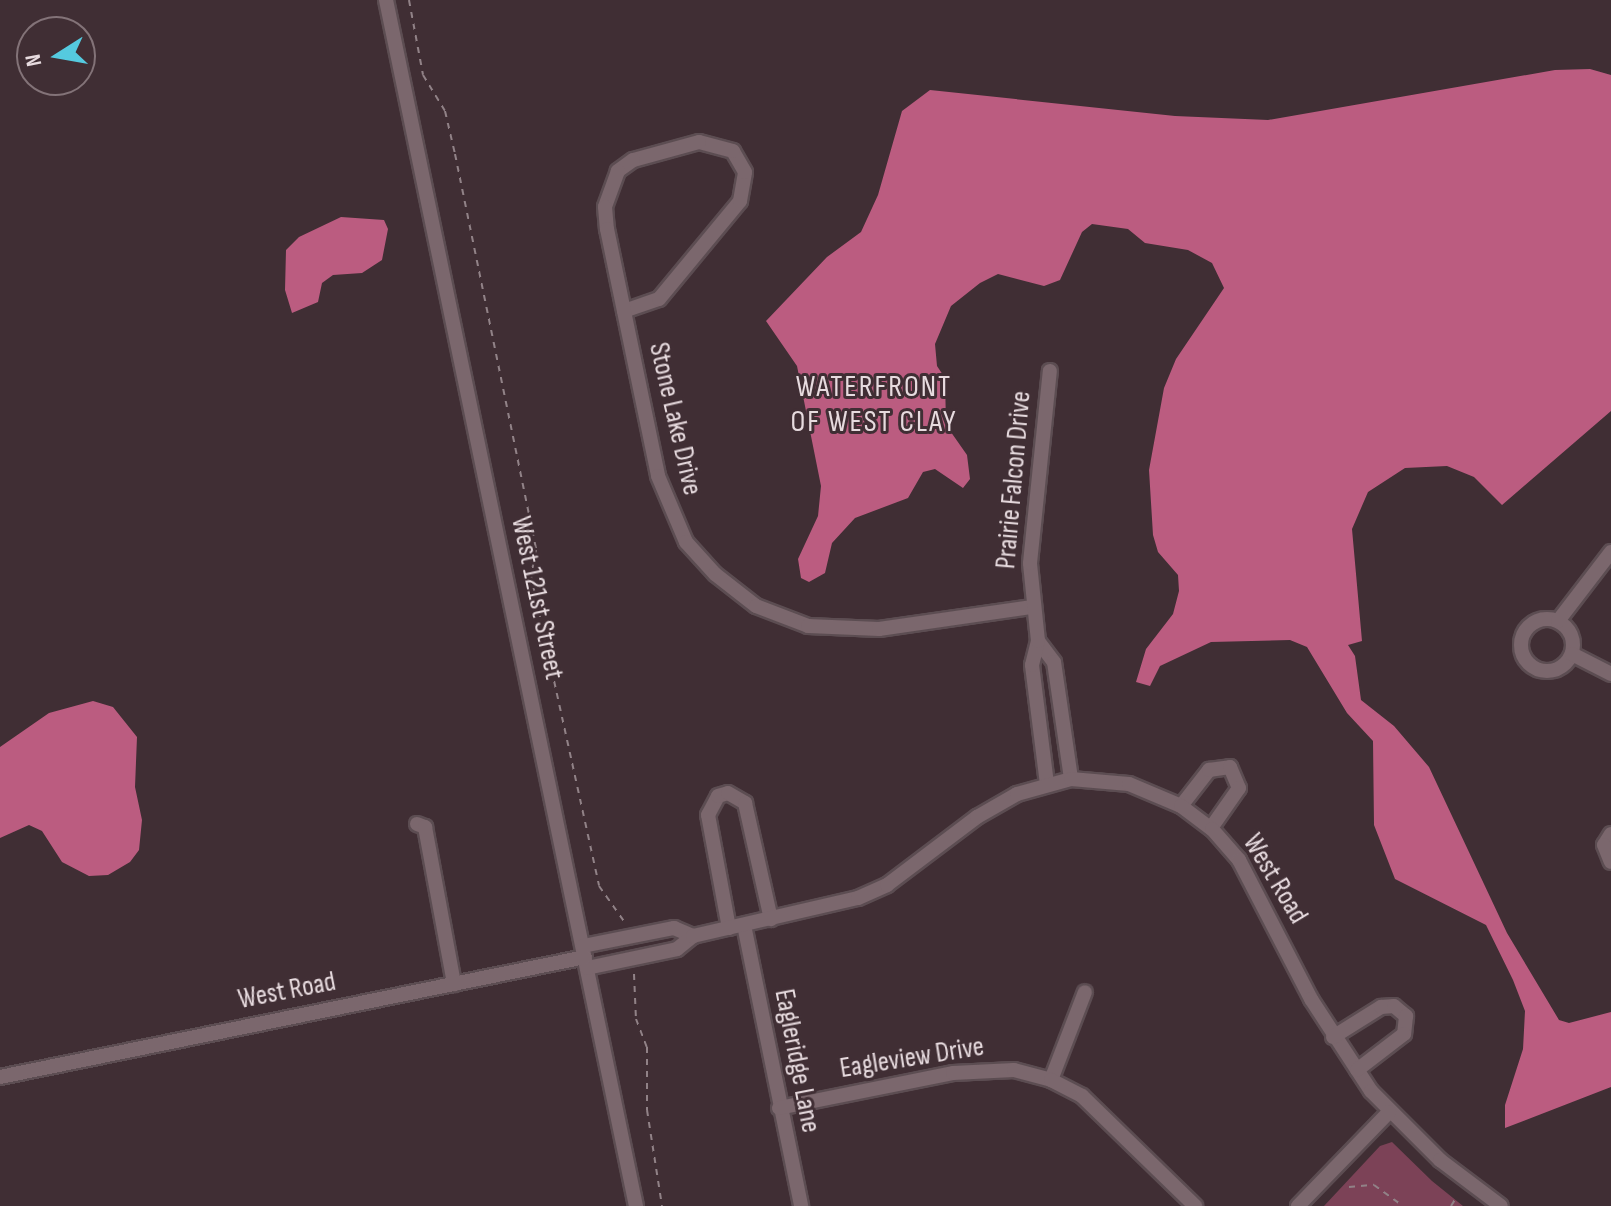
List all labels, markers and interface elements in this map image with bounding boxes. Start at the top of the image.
north arrow [16,16,96,96]
text: N [20,52,48,69]
street label: Stone Lake Drive [641,339,709,499]
district label: WATERFRONT OF WEST CLAY [791,369,957,440]
street label: Prairie Falcon Drive [989,390,1039,570]
street label: West 121st Street [503,513,571,683]
street label: West Road [1235,828,1315,930]
street label: West Road [235,965,339,1017]
street label: Eagleridge Lane [767,986,827,1136]
street label: Eagleview Drive [837,1030,987,1086]

